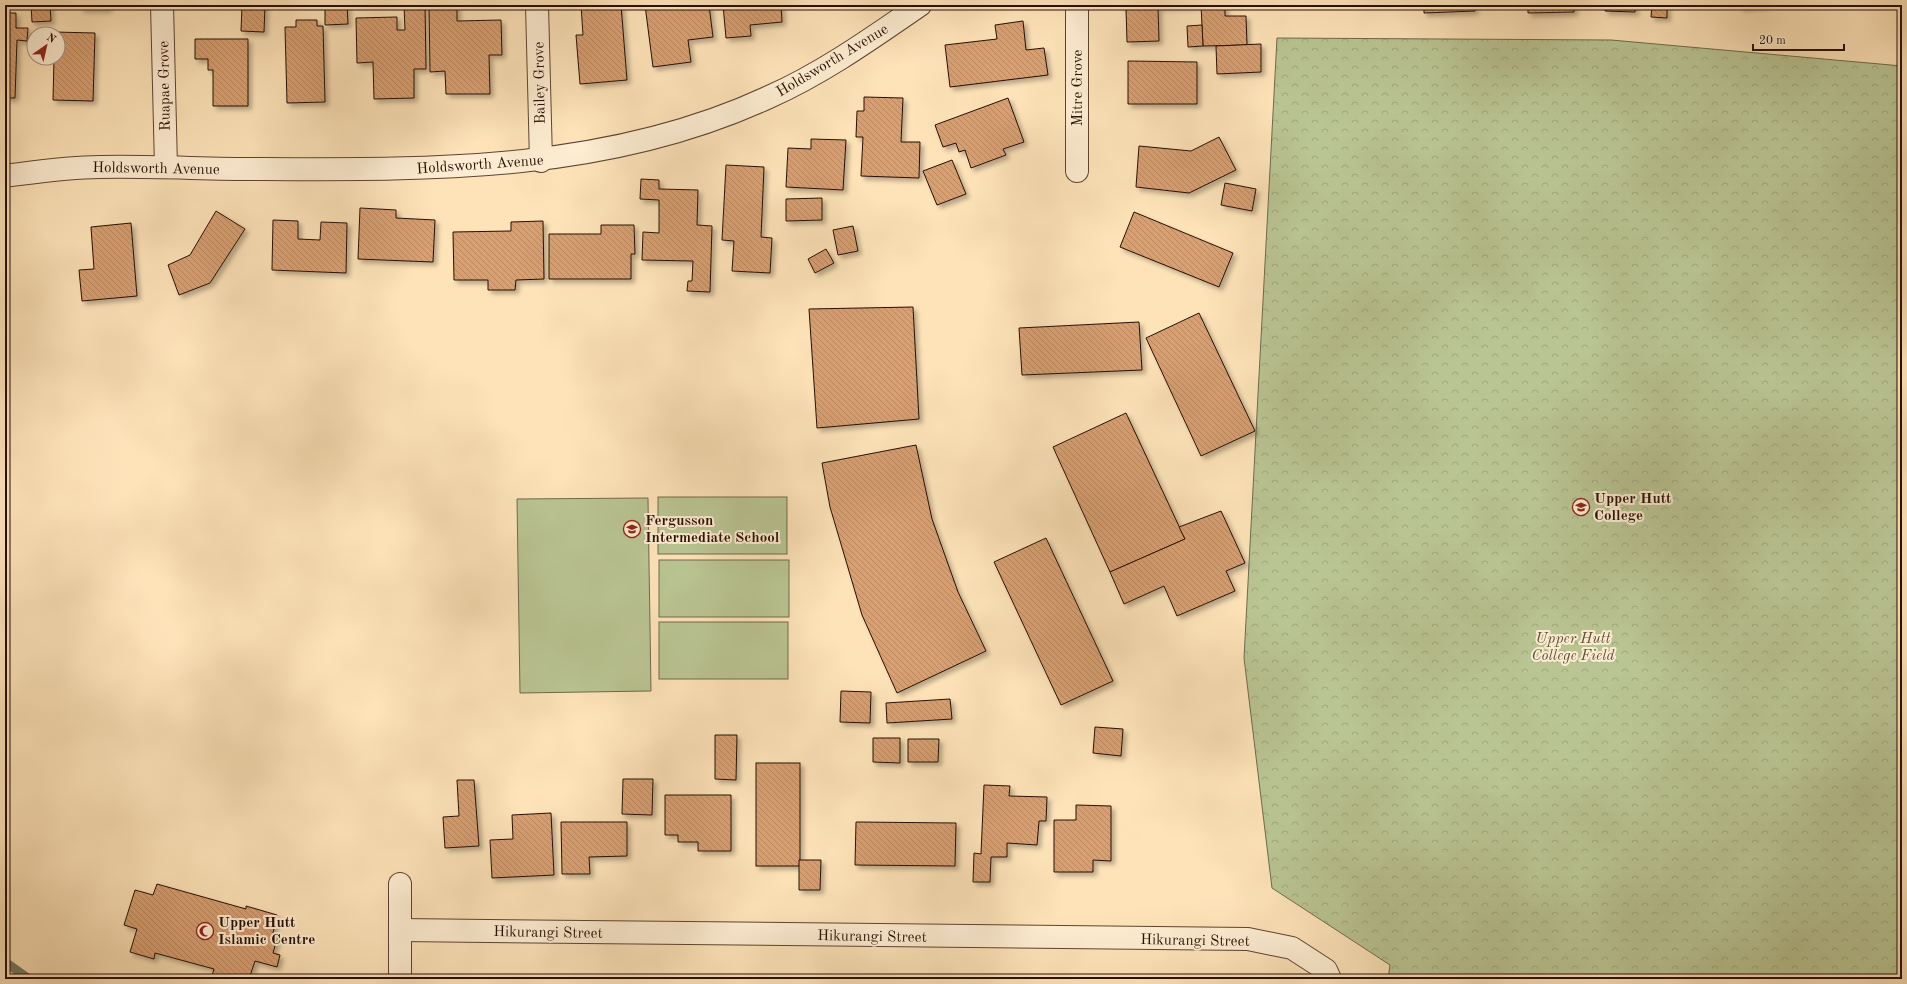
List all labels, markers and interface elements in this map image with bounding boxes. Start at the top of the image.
street label: Holdsworth Avenue [774,22,891,101]
north arrow [26,26,66,66]
scale bar [1753,26,1844,52]
text: N [44,32,58,46]
text: 20 m [1759,35,1786,47]
street label: Ruapae Grove [157,41,174,131]
street label: Bailey Grove [532,41,549,125]
street label: Mitre Grove [1071,49,1086,127]
street label: Holdsworth Avenue [416,154,544,177]
street label: Holdsworth Avenue [92,161,220,178]
place label: Upper Hutt College [1594,492,1672,524]
school or university icon: Upper Hutt College [1571,497,1591,517]
place label: Fergusson Intermediate School [645,514,780,546]
school or university icon: Fergusson Intermediate School [622,519,642,539]
park label: Upper Hutt College Field [1531,632,1616,664]
place label: Upper Hutt Islamic Centre [218,916,315,948]
mosque icon: Upper Hutt Islamic Centre [195,921,215,941]
street label: Hikurangi Street [493,925,603,942]
street label: Hikurangi Street [817,929,927,946]
street label: Hikurangi Street [1140,933,1250,950]

